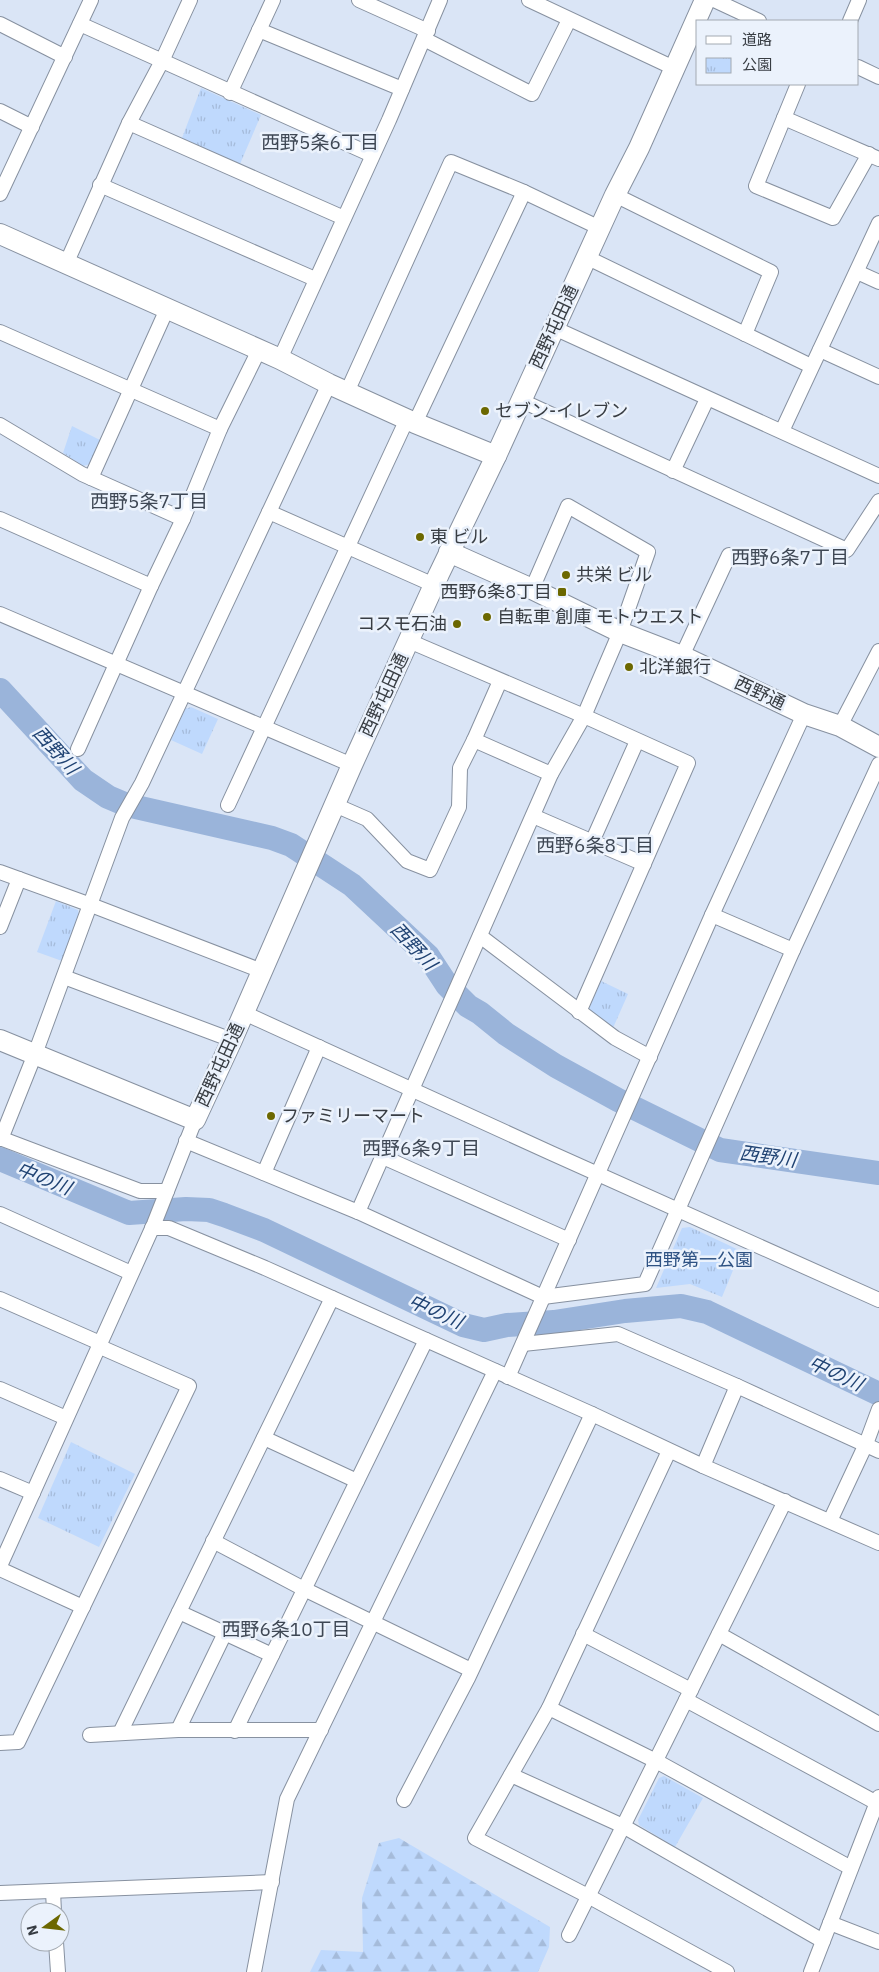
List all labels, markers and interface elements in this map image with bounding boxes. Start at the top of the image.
legend [696,20,859,85]
text: 道路 [742,30,772,49]
text: 公園 [742,55,772,74]
district label: 西野5条6丁目 [261,130,379,154]
street label: 西野屯田通 [524,281,583,372]
place label: セブン-イレブン [495,399,628,422]
marker: セブン-イレブン [479,405,491,417]
district label: 西野5条7丁目 [90,489,208,513]
place label: 東 ビル [430,525,488,548]
marker: 東 ビル [414,531,426,543]
district label: 西野6条7丁目 [731,545,849,569]
place label: 共栄 ビル [576,563,652,586]
marker: 共栄 ビル [560,569,572,581]
place label: 西野6条8丁目 [440,580,552,603]
marker: 西野6条8丁目 [556,586,568,598]
place label: 自転車 創庫 モトウエスト [497,605,704,628]
marker: 自転車 創庫 モトウエスト [481,611,493,623]
place label: コスモ石油 [357,612,447,635]
marker: コスモ石油 [451,618,463,630]
street label: 西野屯田通 [354,649,413,740]
place label: 北洋銀行 [639,655,711,678]
marker: 北洋銀行 [623,661,635,673]
street label: 西野通 [731,671,790,714]
water label: 西野川 [28,721,85,781]
district label: 西野6条8丁目 [536,833,654,857]
water label: 西野川 [386,917,444,976]
street label: 西野屯田通 [190,1019,249,1110]
place label: ファミリーマート [281,1104,425,1127]
marker: ファミリーマート [265,1110,277,1122]
district label: 西野6条9丁目 [362,1136,480,1160]
water label: 西野川 [738,1140,800,1172]
water label: 中の川 [13,1156,77,1201]
park label: 西野第一公園 [645,1248,753,1271]
water label: 中の川 [405,1288,469,1334]
water label: 中の川 [805,1350,869,1397]
district label: 西野6条10丁目 [221,1617,351,1641]
north arrow [20,1902,70,1952]
text: N [22,1923,42,1938]

